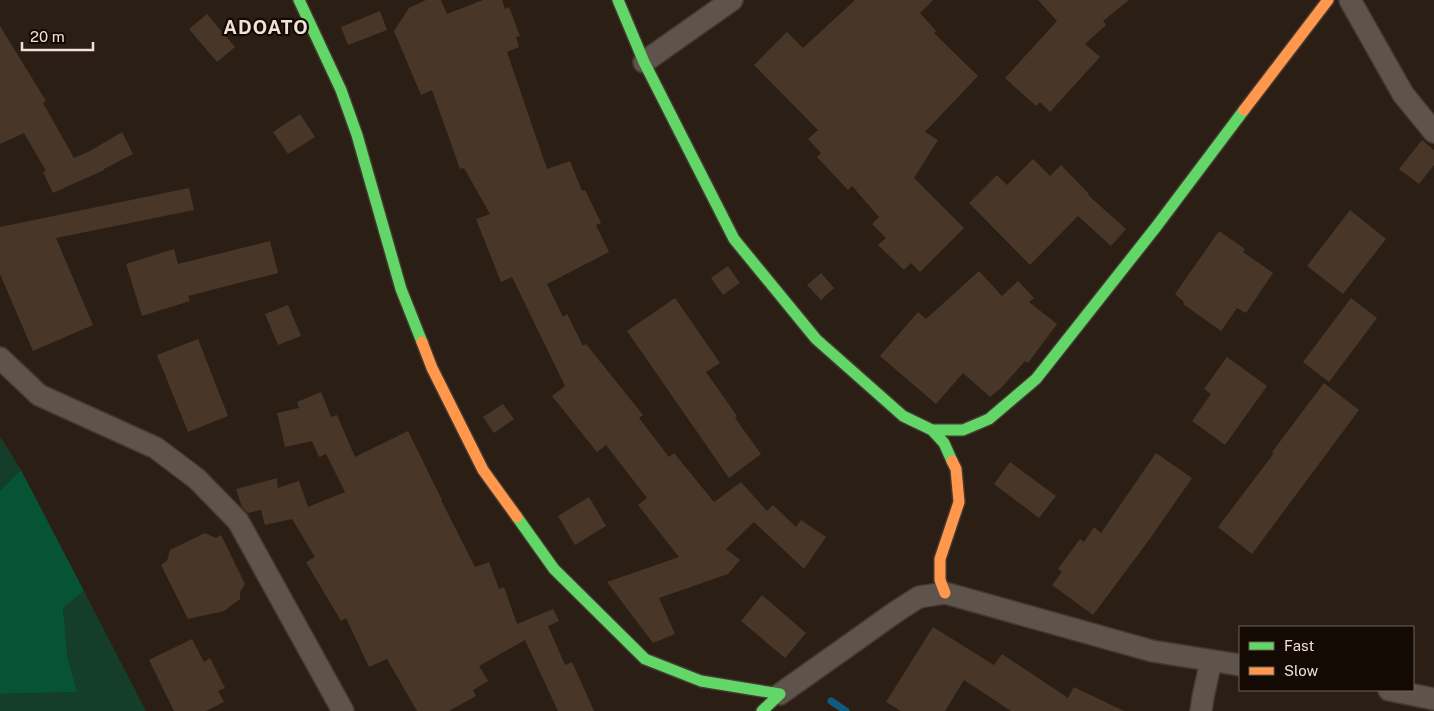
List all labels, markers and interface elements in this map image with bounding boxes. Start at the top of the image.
district label: ADOATO [223,16,309,38]
scale bar [22,20,94,52]
text: 20 m [30,28,65,45]
legend [1239,626,1414,691]
text: Fast [1284,637,1314,654]
text: Slow [1284,662,1319,679]

